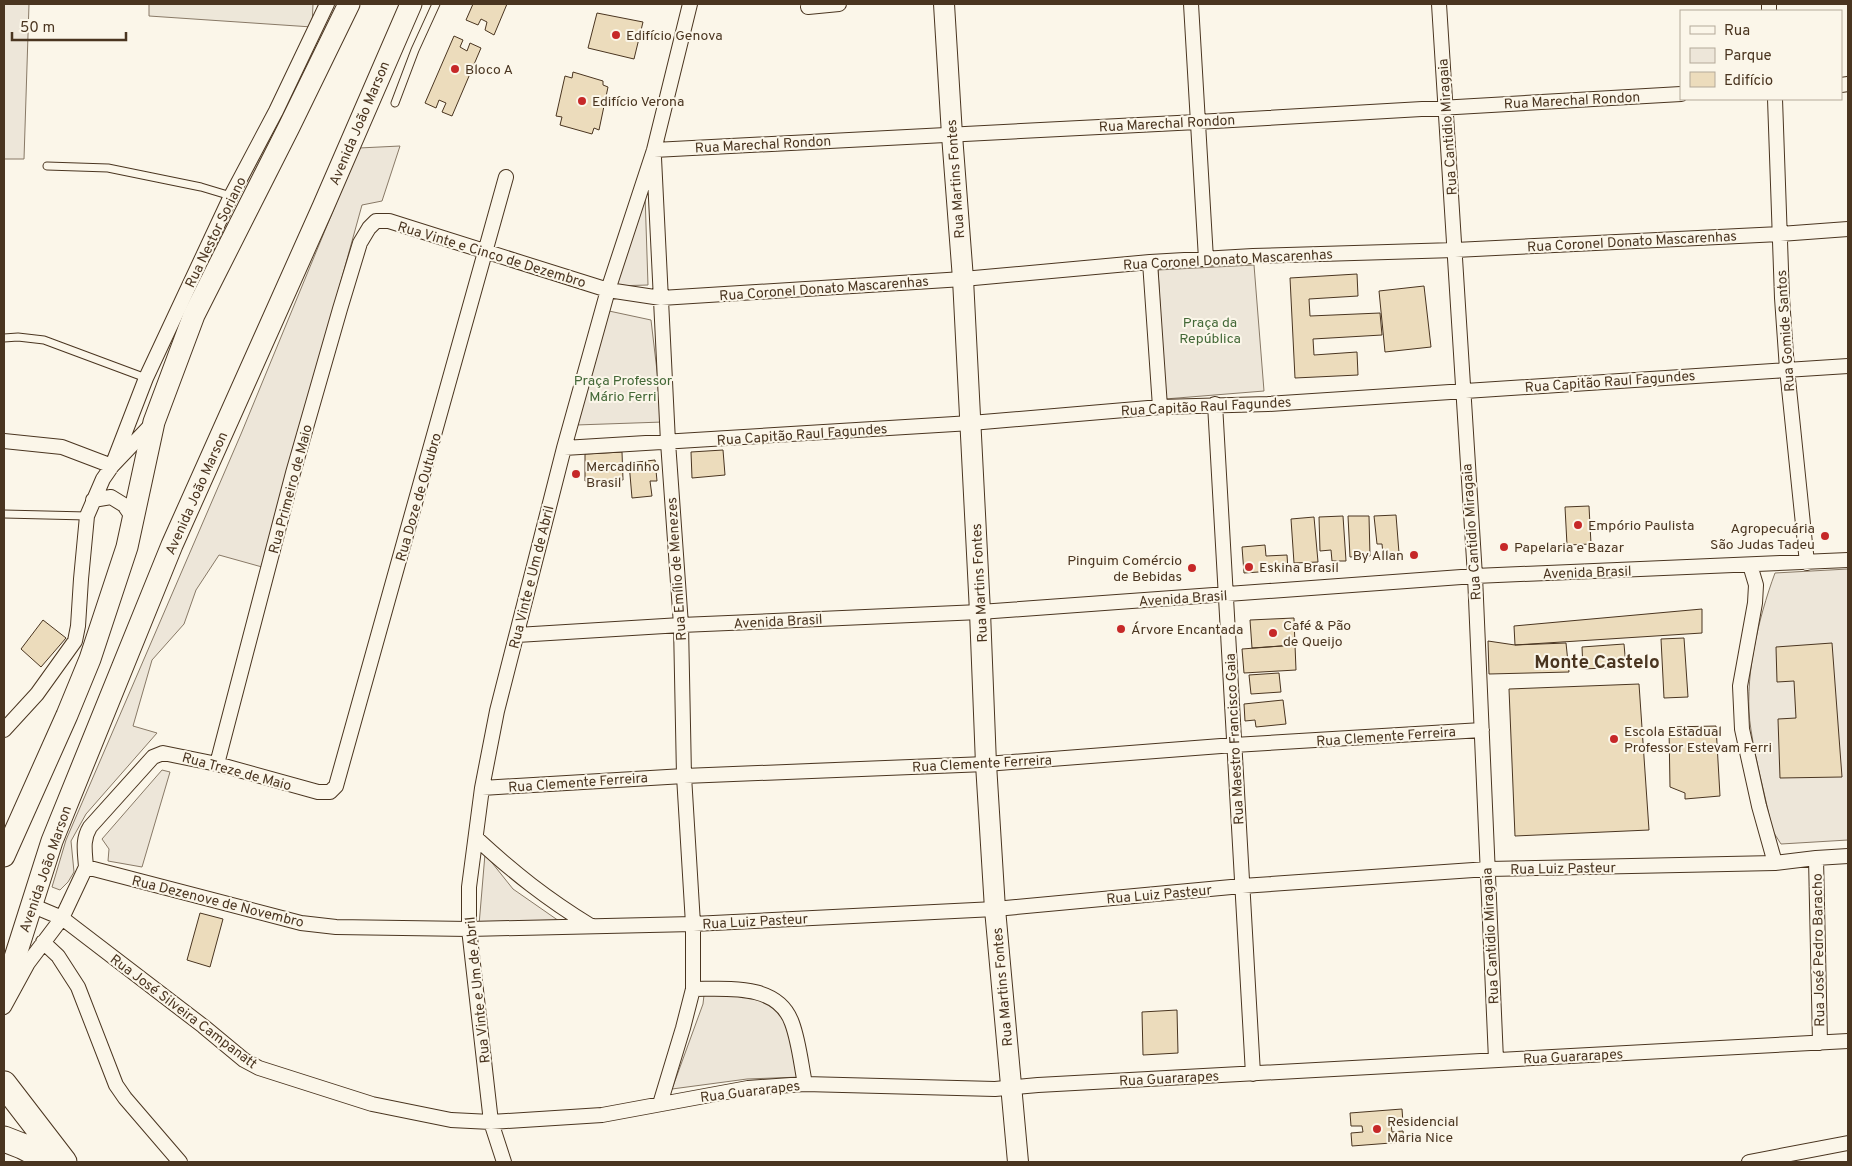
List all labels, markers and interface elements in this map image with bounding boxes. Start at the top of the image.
scale bar [12,10,126,42]
legend [1680,10,1842,100]
text: 50 m [20,19,55,38]
text: Rua [1724,22,1750,41]
place label: Edifício Genova [626,28,723,45]
marker: Edifício Genova [610,29,622,41]
text: Parque [1724,47,1772,66]
street label: Rua Cantidio Miragaia [1435,58,1462,196]
street label: Avenida João Marson [327,59,394,188]
place label: Bloco A [465,62,513,79]
marker: Bloco A [449,63,461,75]
text: Edifício [1724,72,1773,91]
street label: Rua Marechal Rondon [1503,89,1641,114]
place label: Edifício Verona [592,94,684,111]
marker: Edifício Verona [576,95,588,107]
street label: Rua Marechal Rondon [1098,112,1236,137]
street label: Rua Martins Fontes [944,119,969,239]
street label: Rua Marechal Rondon [694,133,832,158]
street label: Rua Nestor Soriano [182,174,251,291]
street label: Rua Vinte e Cinco de Dezembro [395,219,588,292]
street label: Rua Coronel Donato Mascarenhas [1527,229,1737,256]
street label: Rua Coronel Donato Mascarenhas [1123,247,1333,274]
street label: Rua Gomide Santos [1774,269,1799,392]
street label: Rua Coronel Donato Mascarenhas [719,274,929,305]
park label: Praça da República [1179,315,1241,348]
street label: Rua Capitão Raul Fagundes [1524,368,1696,397]
park label: Praça Professor Mário Ferri [574,373,673,406]
street label: Rua Capitão Raul Fagundes [1120,395,1292,420]
street label: Rua Capitão Raul Fagundes [716,421,888,450]
street label: Rua Primeiro de Maio [266,423,317,556]
street label: Avenida João Marson [163,429,232,558]
street label: Rua Doze de Outubro [393,431,446,564]
place label: Mercadinho Brasil [586,459,660,492]
street label: Rua Cantidio Miragaia [1459,463,1486,601]
marker: Mercadinho Brasil [570,468,582,480]
street label: Rua Emílio de Menezes [664,497,691,641]
street label: Rua Vinte e Um de Abril [506,504,559,651]
place label: Empório Paulista [1588,518,1694,535]
marker: Empório Paulista [1572,519,1584,531]
place label: Agropecuária São Judas Tadeu [1710,521,1815,554]
street label: Rua Martins Fontes [969,523,992,643]
marker: Agropecuária São Judas Tadeu [1819,530,1831,542]
place label: Papelaria e Bazar [1514,540,1625,557]
marker: Papelaria e Bazar [1498,541,1510,553]
place label: By Allan [1353,548,1404,565]
marker: By Allan [1408,549,1420,561]
place label: Pinguim Comércio de Bebidas [1067,553,1182,586]
place label: Eskina Brasil [1259,560,1339,577]
marker: Eskina Brasil [1243,561,1255,573]
marker: Pinguim Comércio de Bebidas [1186,562,1198,574]
street label: Avenida Brasil [1542,563,1632,584]
street label: Avenida Brasil [1138,588,1228,611]
street label: Avenida Brasil [733,612,823,633]
place label: Café & Pão de Queijo [1283,618,1351,651]
place label: Árvore Encantada [1131,621,1243,639]
marker: Árvore Encantada [1115,623,1127,635]
marker: Café & Pão de Queijo [1267,627,1279,639]
district label: Monte Castelo [1534,651,1660,675]
street label: Rua Maestro Francisco Gaia [1223,653,1248,825]
street label: Rua Clemente Ferreira [1316,724,1457,751]
place label: Escola Estadual Professor Estevam Ferri [1624,724,1772,757]
marker: Escola Estadual Professor Estevam Ferri [1608,733,1620,745]
street label: Rua Treze de Maio [180,750,293,795]
street label: Rua Clemente Ferreira [912,752,1052,777]
street label: Rua Clemente Ferreira [508,770,649,797]
street label: Avenida João Marson [17,804,76,935]
street label: Rua Luiz Pasteur [1510,860,1617,879]
street label: Rua Cantidio Miragaia [1479,867,1504,1005]
street label: Rua Dezenove de Novembro [130,873,306,932]
street label: Rua José Pedro Baracho [1810,873,1829,1027]
street label: Rua Luiz Pasteur [1106,882,1213,909]
street label: Rua Luiz Pasteur [702,911,809,934]
street label: Rua Vinte e Um de Abril [462,916,495,1064]
street label: Rua Martins Fontes [990,927,1017,1047]
street label: Rua José Silveira Campanatt [106,951,260,1073]
street label: Rua Guararapes [1522,1046,1624,1069]
street label: Rua Guararapes [1118,1068,1220,1091]
street label: Rua Guararapes [699,1078,801,1107]
place label: Residencial Maria Nice [1387,1114,1459,1147]
marker: Residencial Maria Nice [1371,1123,1383,1135]

